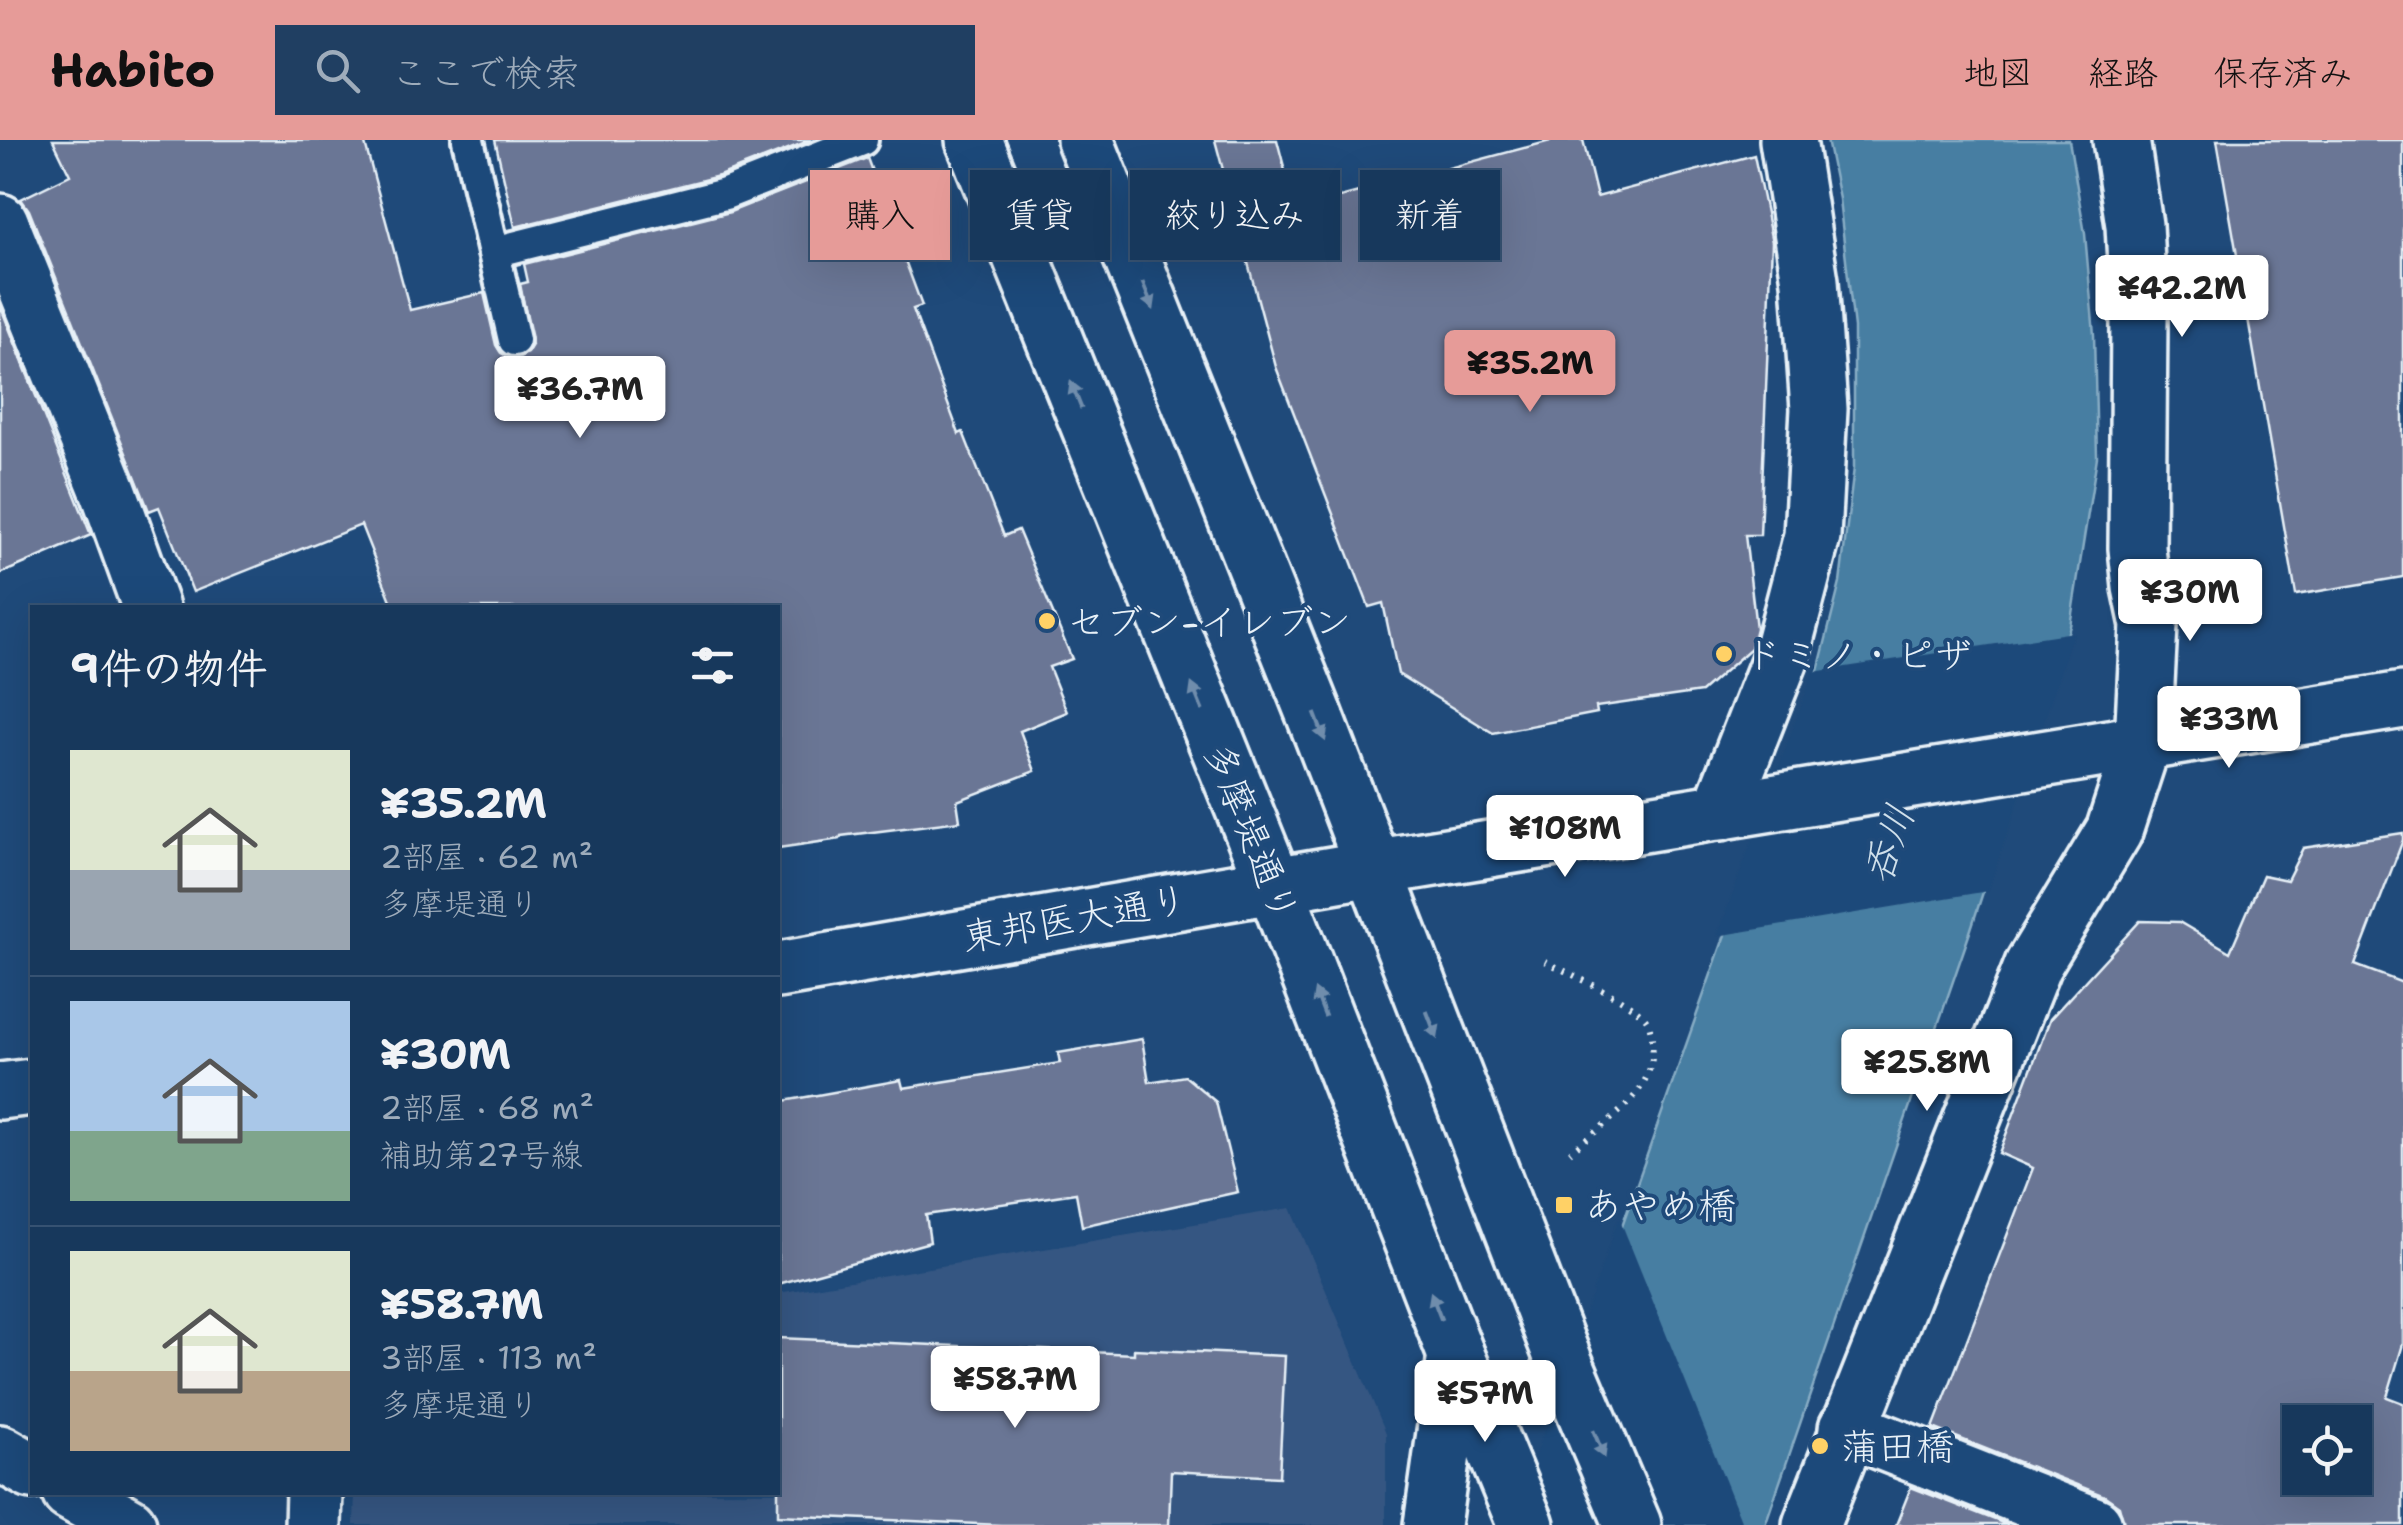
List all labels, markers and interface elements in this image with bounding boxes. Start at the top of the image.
search box [275,25,975,115]
text: Habito [50,38,215,102]
icon: search [310,43,365,98]
text: ここで検索 [390,47,580,98]
text: 地図 [1963,49,2033,96]
text: 経路 [2088,49,2158,96]
text: 保存済み [2213,49,2353,96]
chip: 購入 [810,170,950,260]
chip: 賃貸 [970,170,1110,260]
chip: 絞り込み [1130,170,1340,260]
chip: 新着 [1360,170,1500,260]
pin: ¥42.2M [2101,255,2263,340]
text: ¥42.2M [2117,266,2247,309]
one-way arrow [1140,281,1156,311]
pin: ¥35.2M [1449,330,1611,415]
text: ¥35.2M [1466,341,1594,384]
pin: ¥36.7M [499,356,661,441]
text: ¥36.7M [516,367,644,410]
one-way arrow [1068,380,1084,410]
pin: ¥30M [2131,559,2249,644]
text: ¥30M [2140,570,2240,613]
place label: セブン-イレブン [1067,596,1351,647]
marker: セブン-イレブン [1036,610,1058,632]
place label: ドミノ・ピザ [1744,629,1972,680]
icon: filters [685,638,740,693]
text: 9件の物件 [70,640,267,696]
marker: ドミノ・ピザ [1713,643,1735,665]
one-way arrow [1189,682,1205,712]
pin: ¥33M [2170,686,2288,771]
text: ¥33M [2179,697,2279,740]
one-way arrow [1313,713,1328,743]
street label: 多摩堤通り [1193,734,1311,930]
text: ¥35.2M [380,775,547,831]
icon: home [150,790,270,910]
pin: ¥108M [1495,795,1635,880]
water label: 呑川 [1849,797,1927,891]
text: ¥108M [1509,806,1621,849]
text: 2部屋 · 62 m² [380,835,593,878]
street label: 東邦医大通り [958,873,1192,963]
text: 多摩堤通り [380,882,540,925]
one-way arrow [1312,988,1327,1018]
one-way arrow [1425,1010,1440,1040]
text: ¥30M [380,1026,511,1082]
pin: ¥25.8M [1846,1029,2008,1114]
text: ¥25.8M [1863,1040,1991,1083]
icon: home [150,1041,270,1161]
text: 2部屋 · 68 m² [380,1086,594,1129]
text: 補助第27号線 [380,1133,583,1176]
place label: あやめ橋 [1584,1180,1736,1231]
marker: あやめ橋 [1553,1194,1575,1216]
text: ¥58.7M [380,1276,543,1332]
icon: home [150,1291,270,1411]
one-way arrow [1428,1291,1444,1321]
text: 3部屋 · 113 m² [380,1336,597,1379]
pin: ¥58.7M [934,1346,1096,1431]
text: ¥58.7M [953,1357,1077,1400]
pin: ¥57M [1426,1360,1544,1445]
text: ¥57M [1436,1371,1534,1414]
text: 多摩堤通り [380,1383,540,1426]
map controls [2282,1405,2372,1495]
button: locate [2282,1405,2372,1495]
place label: 蒲田橋 [1840,1421,1954,1472]
one-way arrow [1592,1430,1608,1460]
marker: 蒲田橋 [1809,1435,1831,1457]

